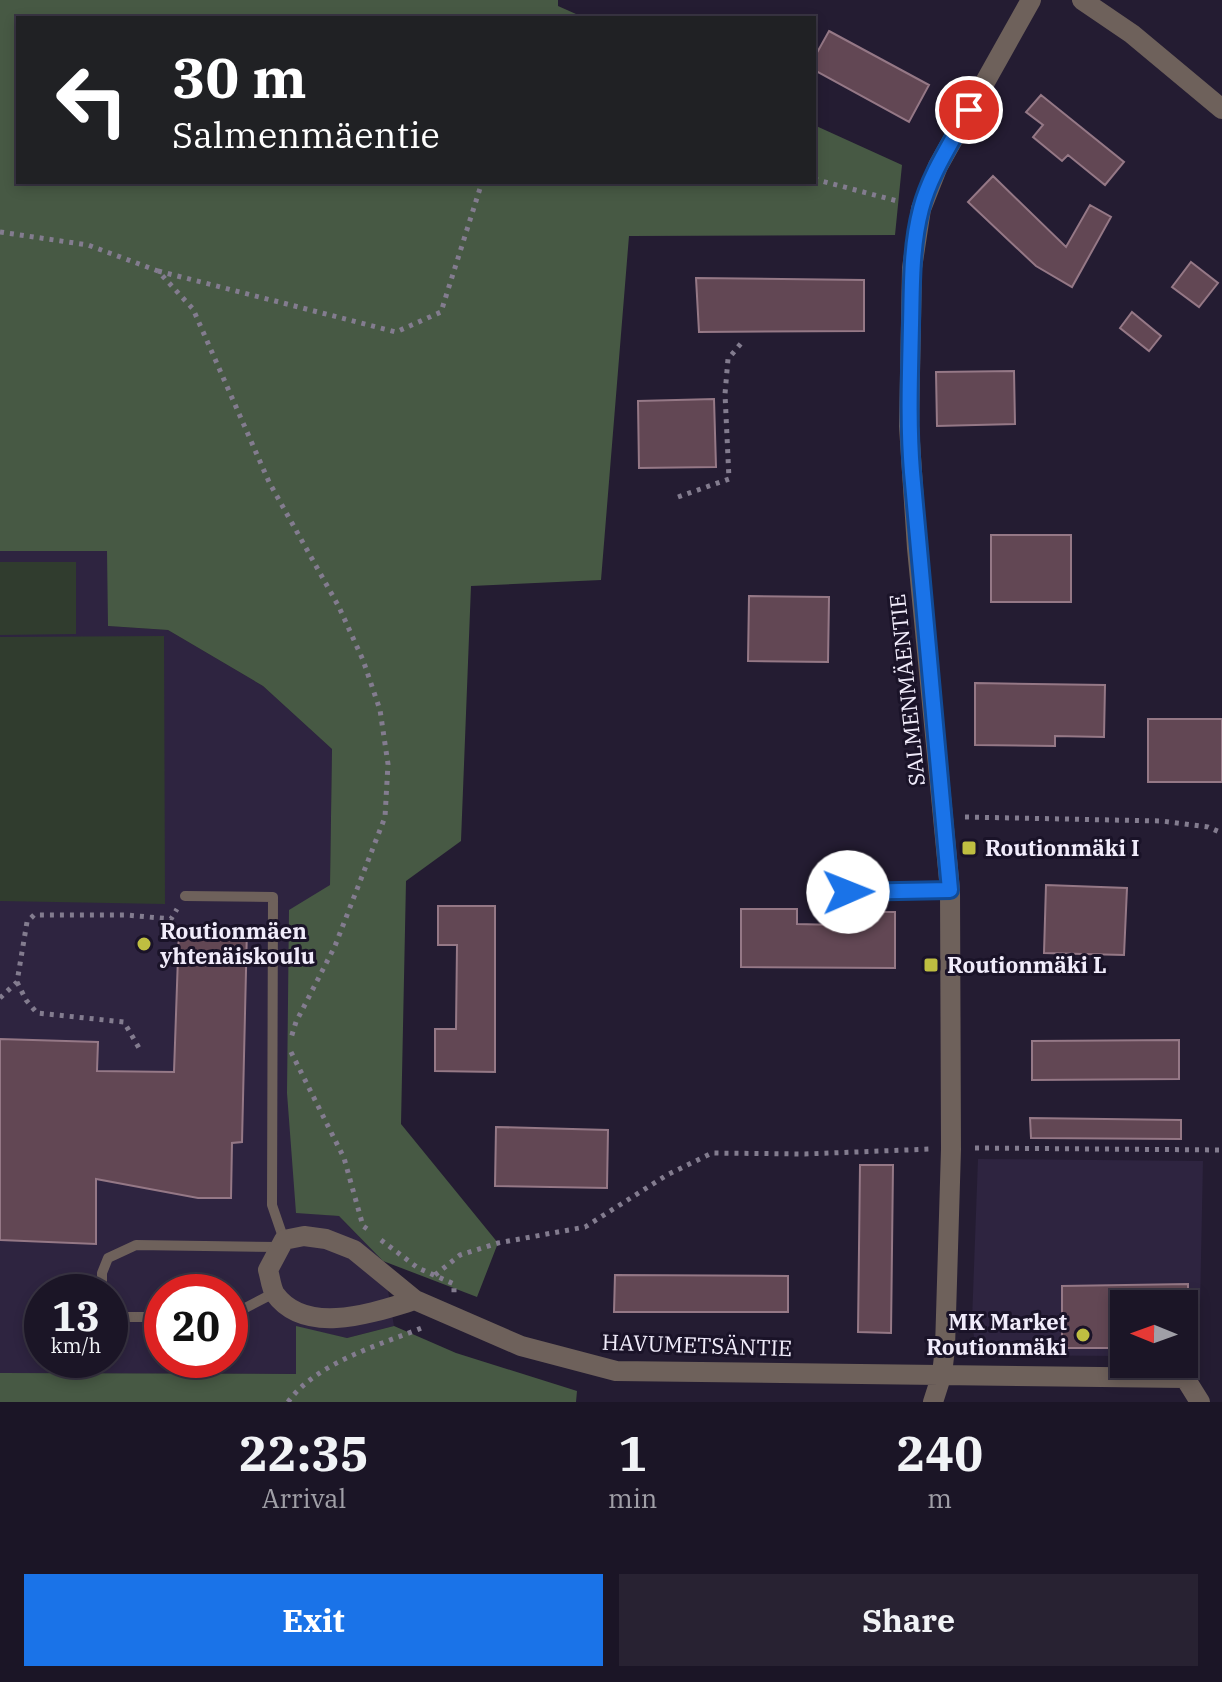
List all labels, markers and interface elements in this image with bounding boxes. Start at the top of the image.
text: 30 m [172,41,307,113]
icon: left [40,48,144,152]
pin [935,76,1003,144]
icon: arrive [947,88,991,132]
text: Salmenmäentie [172,111,440,158]
street label: SALMENMÄENTIE [882,593,931,787]
place label: Routionmäki I [985,833,1139,862]
marker: Routionmäki I [960,839,978,857]
position arrow [806,850,890,934]
place label: Routionmäen yhtenäiskoulu [159,916,315,970]
marker: Routionmäen yhtenäiskoulu [135,935,153,953]
place label: Routionmäki L [947,950,1107,979]
marker: Routionmäki L [922,956,940,974]
speed limit sign: 20 [144,1274,248,1378]
text: 13 [52,1290,100,1342]
north arrow [1110,1290,1198,1378]
map controls [1110,1290,1198,1378]
place label: MK Market Routionmäki [926,1307,1067,1361]
marker: MK Market Routionmäki [1074,1326,1092,1344]
street label: HAVUMETSÄNTIE [601,1327,793,1362]
text: km/h [51,1332,101,1359]
text: 22:35 [239,1422,369,1484]
text: 1 [618,1422,647,1484]
text: 240 [897,1422,983,1484]
text: Arrival [262,1481,346,1515]
text: min [608,1481,657,1515]
text: m [927,1481,952,1515]
button: Exit [24,1574,603,1666]
button: Share [619,1574,1198,1666]

